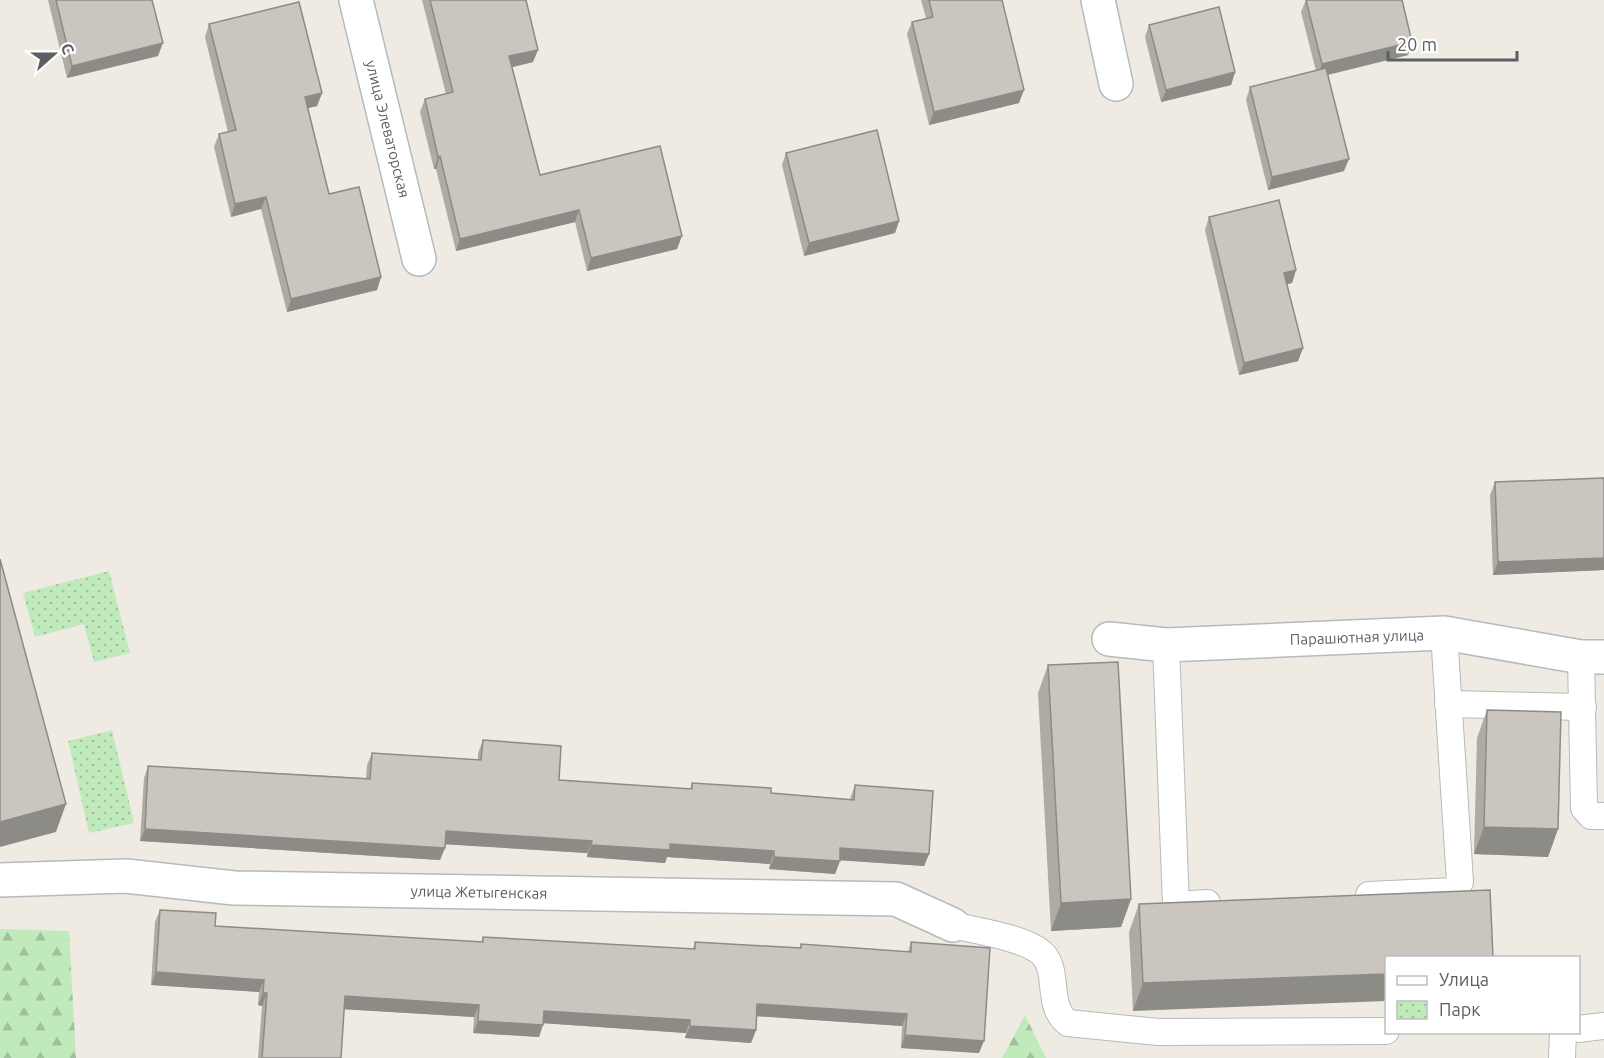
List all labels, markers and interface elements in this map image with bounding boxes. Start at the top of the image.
north arrow [24,24,84,84]
scale bar [1388,24,1517,62]
text: 20 m [1397,34,1437,54]
text: С [58,41,78,57]
street label: улица Элеваторская [363,58,413,200]
street label: Парашютная улица [1290,626,1424,648]
street label: улица Жетыгенская [410,882,548,902]
legend [1385,956,1580,1034]
text: Улица [1439,969,1489,989]
text: Парк [1439,999,1480,1019]

